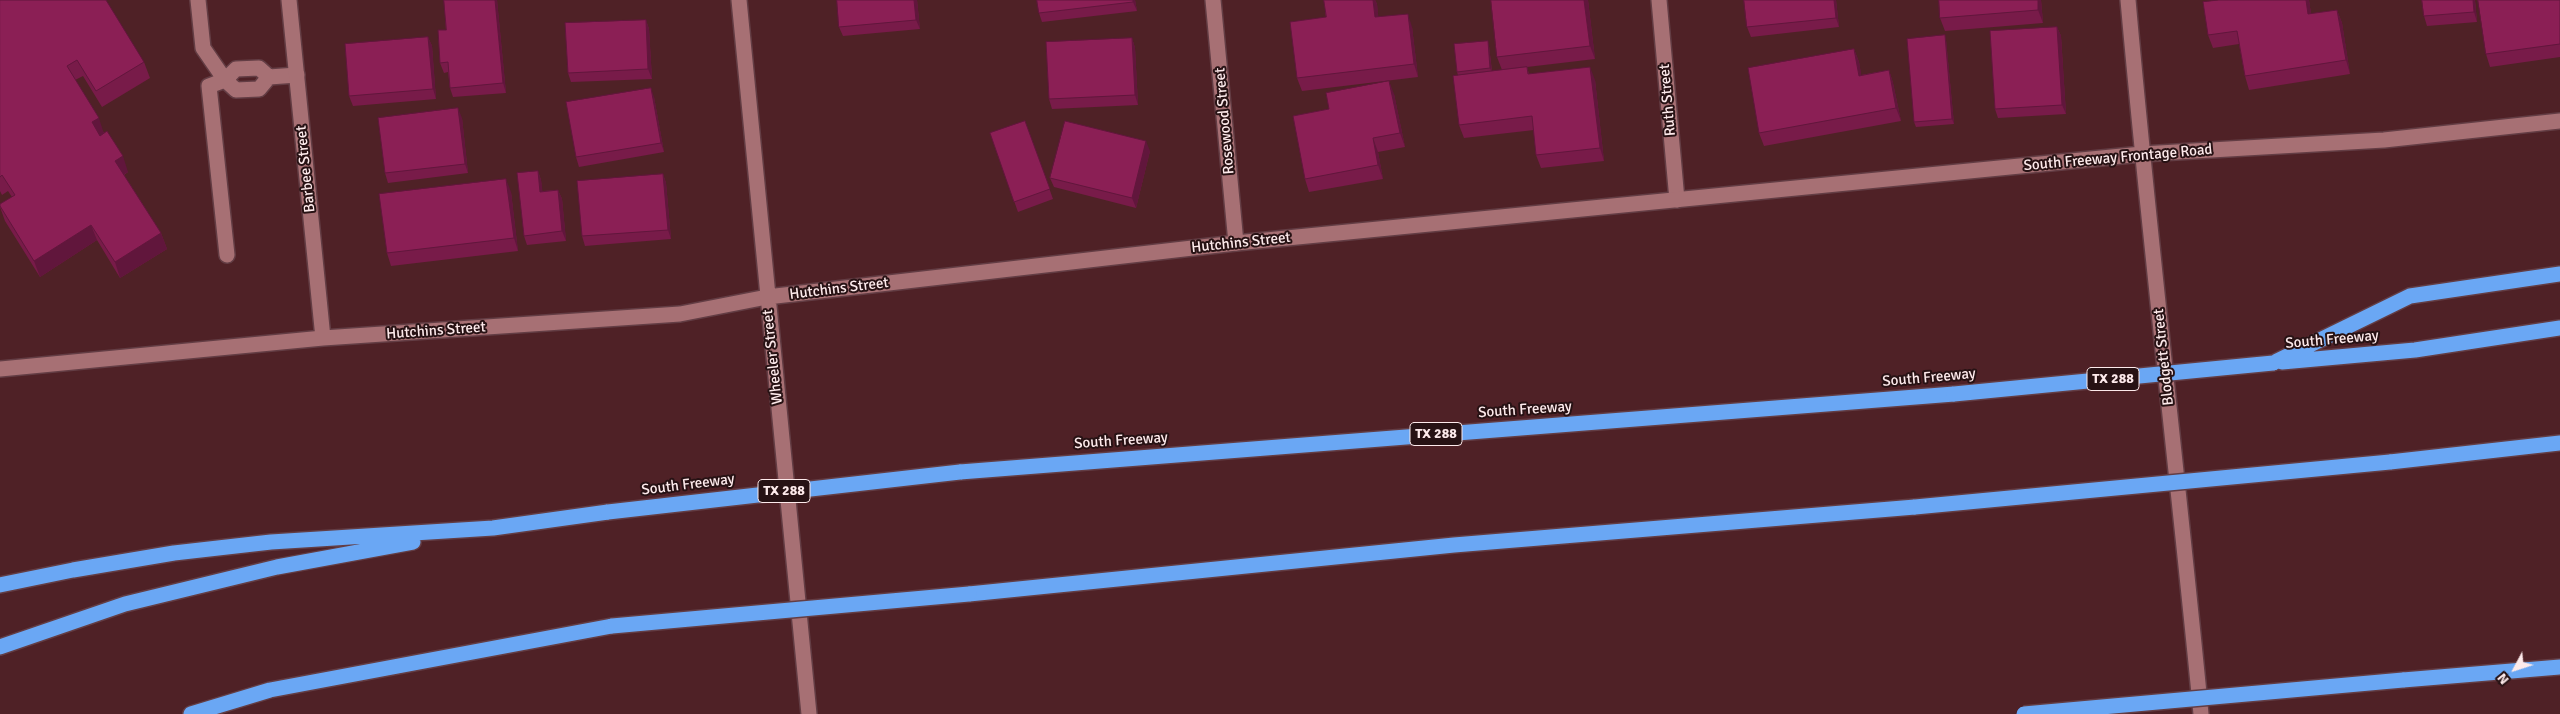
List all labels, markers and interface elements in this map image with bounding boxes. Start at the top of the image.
street label: Ruth Street [1656,63,1680,137]
street label: Rosewood Street [1211,67,1239,175]
street label: Barbee Street [292,125,320,213]
street label: South Freeway Frontage Road [2023,141,2213,175]
street label: Hutchins Street [1190,229,1292,257]
street label: Hutchins Street [788,274,890,304]
street label: Blodgett Street [2150,308,2178,406]
street label: Wheeler Street [759,309,787,405]
street label: Hutchins Street [386,319,486,343]
street label: South Freeway [2285,327,2379,353]
street label: South Freeway [1882,365,1976,391]
road number: TX 288 [2087,368,2139,390]
street label: South Freeway [1478,398,1572,422]
road number: TX 288 [1410,422,1462,446]
street label: South Freeway [1074,429,1168,453]
street label: South Freeway [640,470,736,500]
road number: TX 288 [758,480,810,502]
north arrow [2490,644,2540,694]
text: N [2493,670,2513,688]

